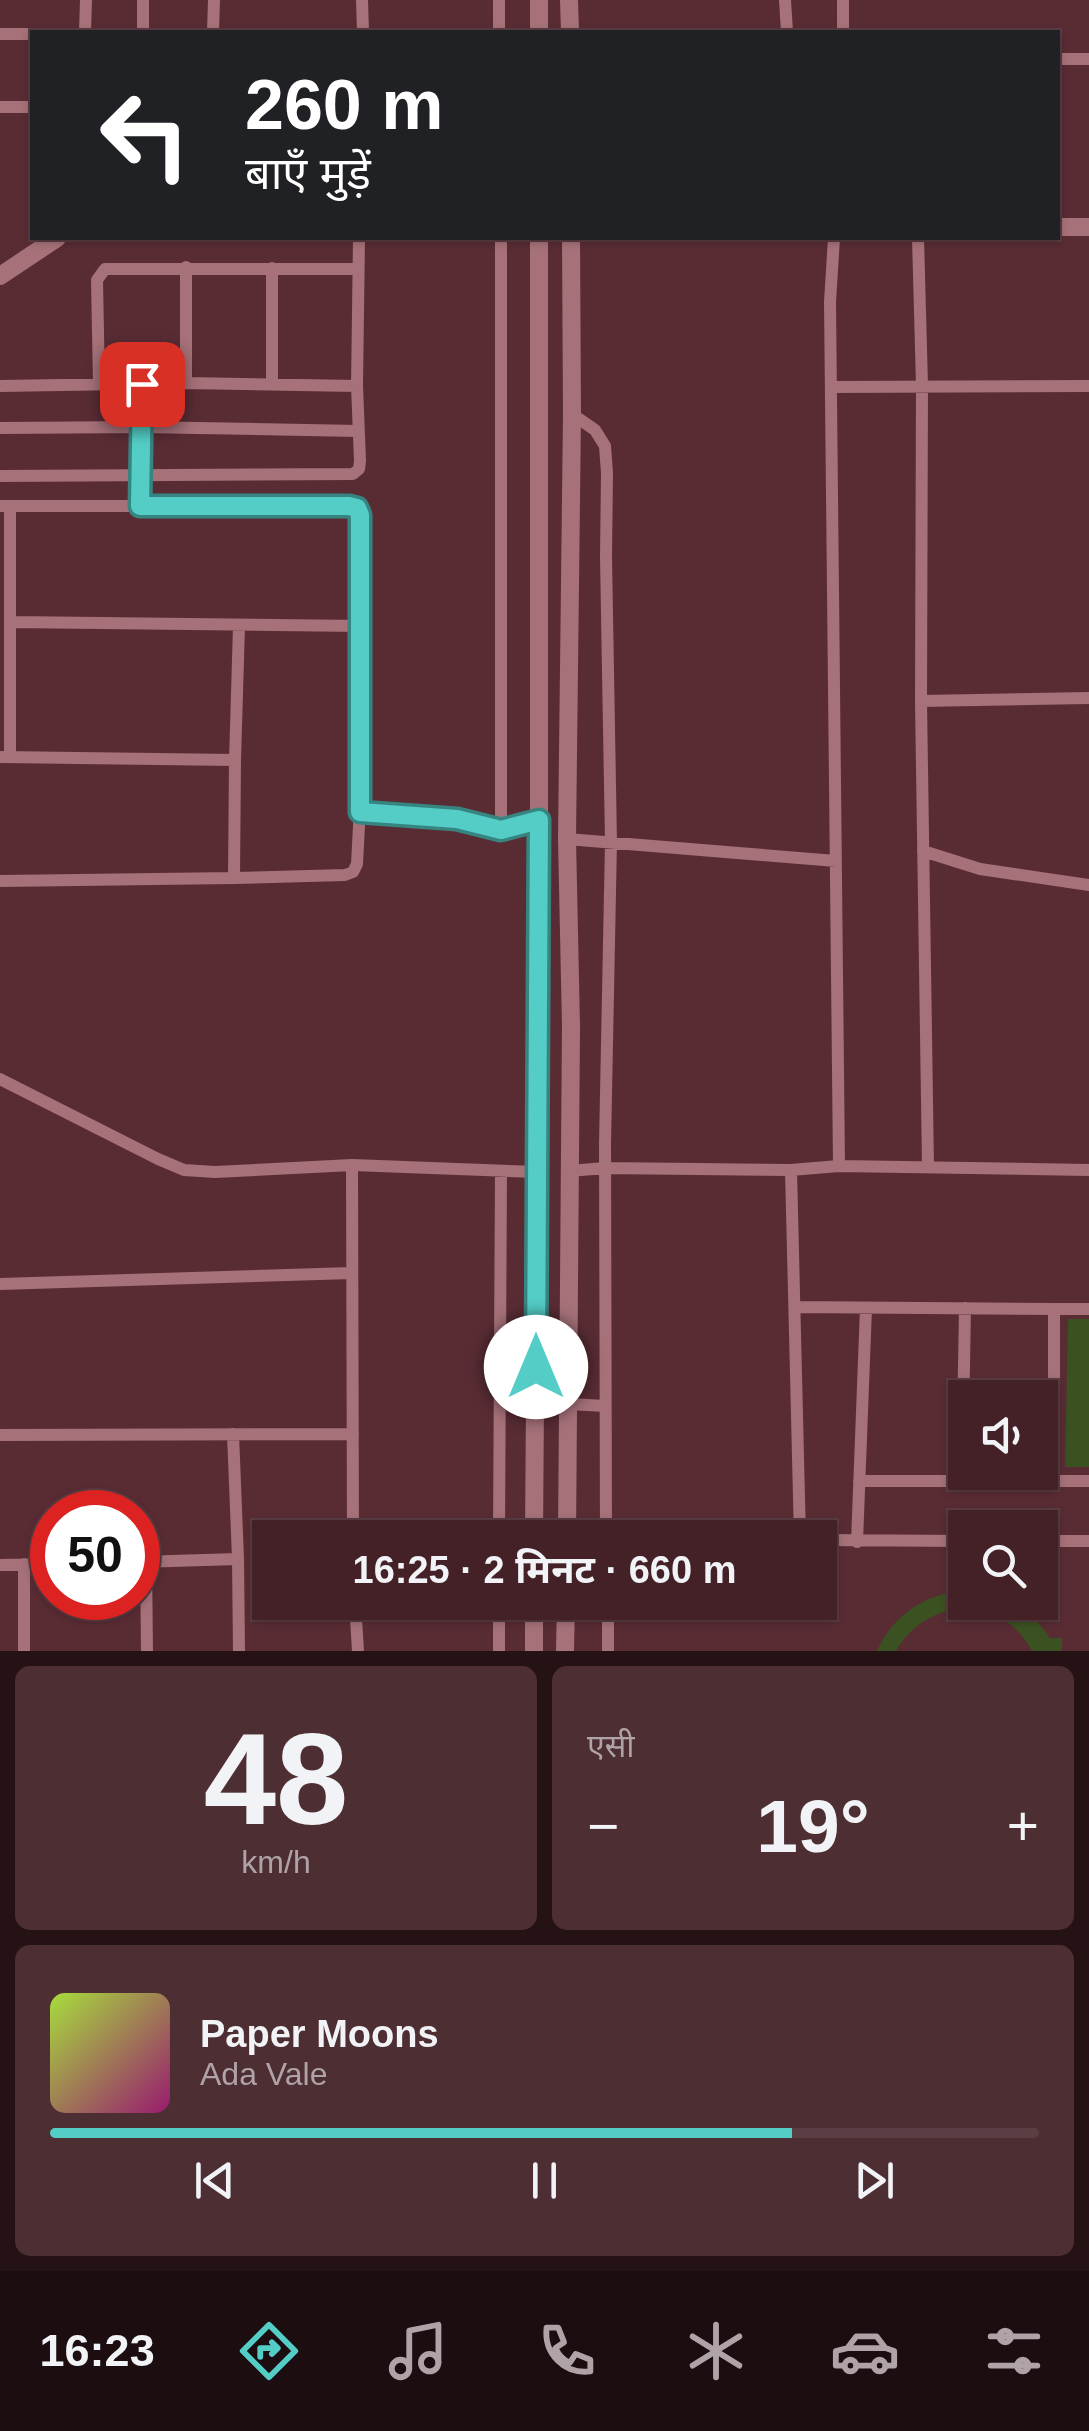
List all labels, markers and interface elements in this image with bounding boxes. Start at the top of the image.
text: 260 m [245,66,443,144]
icon: left [80,70,210,200]
text: बाएँ मुड़ें [245,148,371,199]
pin [100,342,185,427]
icon: arrive [115,357,170,412]
position arrow [484,1315,588,1419]
map controls [948,1380,1058,1620]
button: sound [948,1380,1058,1490]
speed limit sign: 50 [30,1490,160,1620]
button: search [948,1510,1058,1620]
text: 16:25 · 2 मिनट · 660 m [353,1549,736,1591]
text: 48 [204,1706,348,1852]
text: एसी [587,1728,635,1764]
text: 19° [756,1784,870,1868]
text: − [587,1795,619,1857]
text: + [1007,1795,1039,1857]
text: km/h [241,1844,311,1880]
text: Paper Moons [200,2013,439,2055]
text: Ada Vale [200,2056,328,2092]
icon: previous [187,2153,242,2208]
icon: pause [517,2153,572,2208]
icon: next [847,2153,902,2208]
icon: directions [234,2316,304,2386]
icon: music [383,2316,453,2386]
icon: phone [532,2316,602,2386]
icon: climate [681,2316,751,2386]
icon: car [830,2316,900,2386]
icon: filters [979,2316,1049,2386]
text: 16:23 [40,2325,155,2376]

